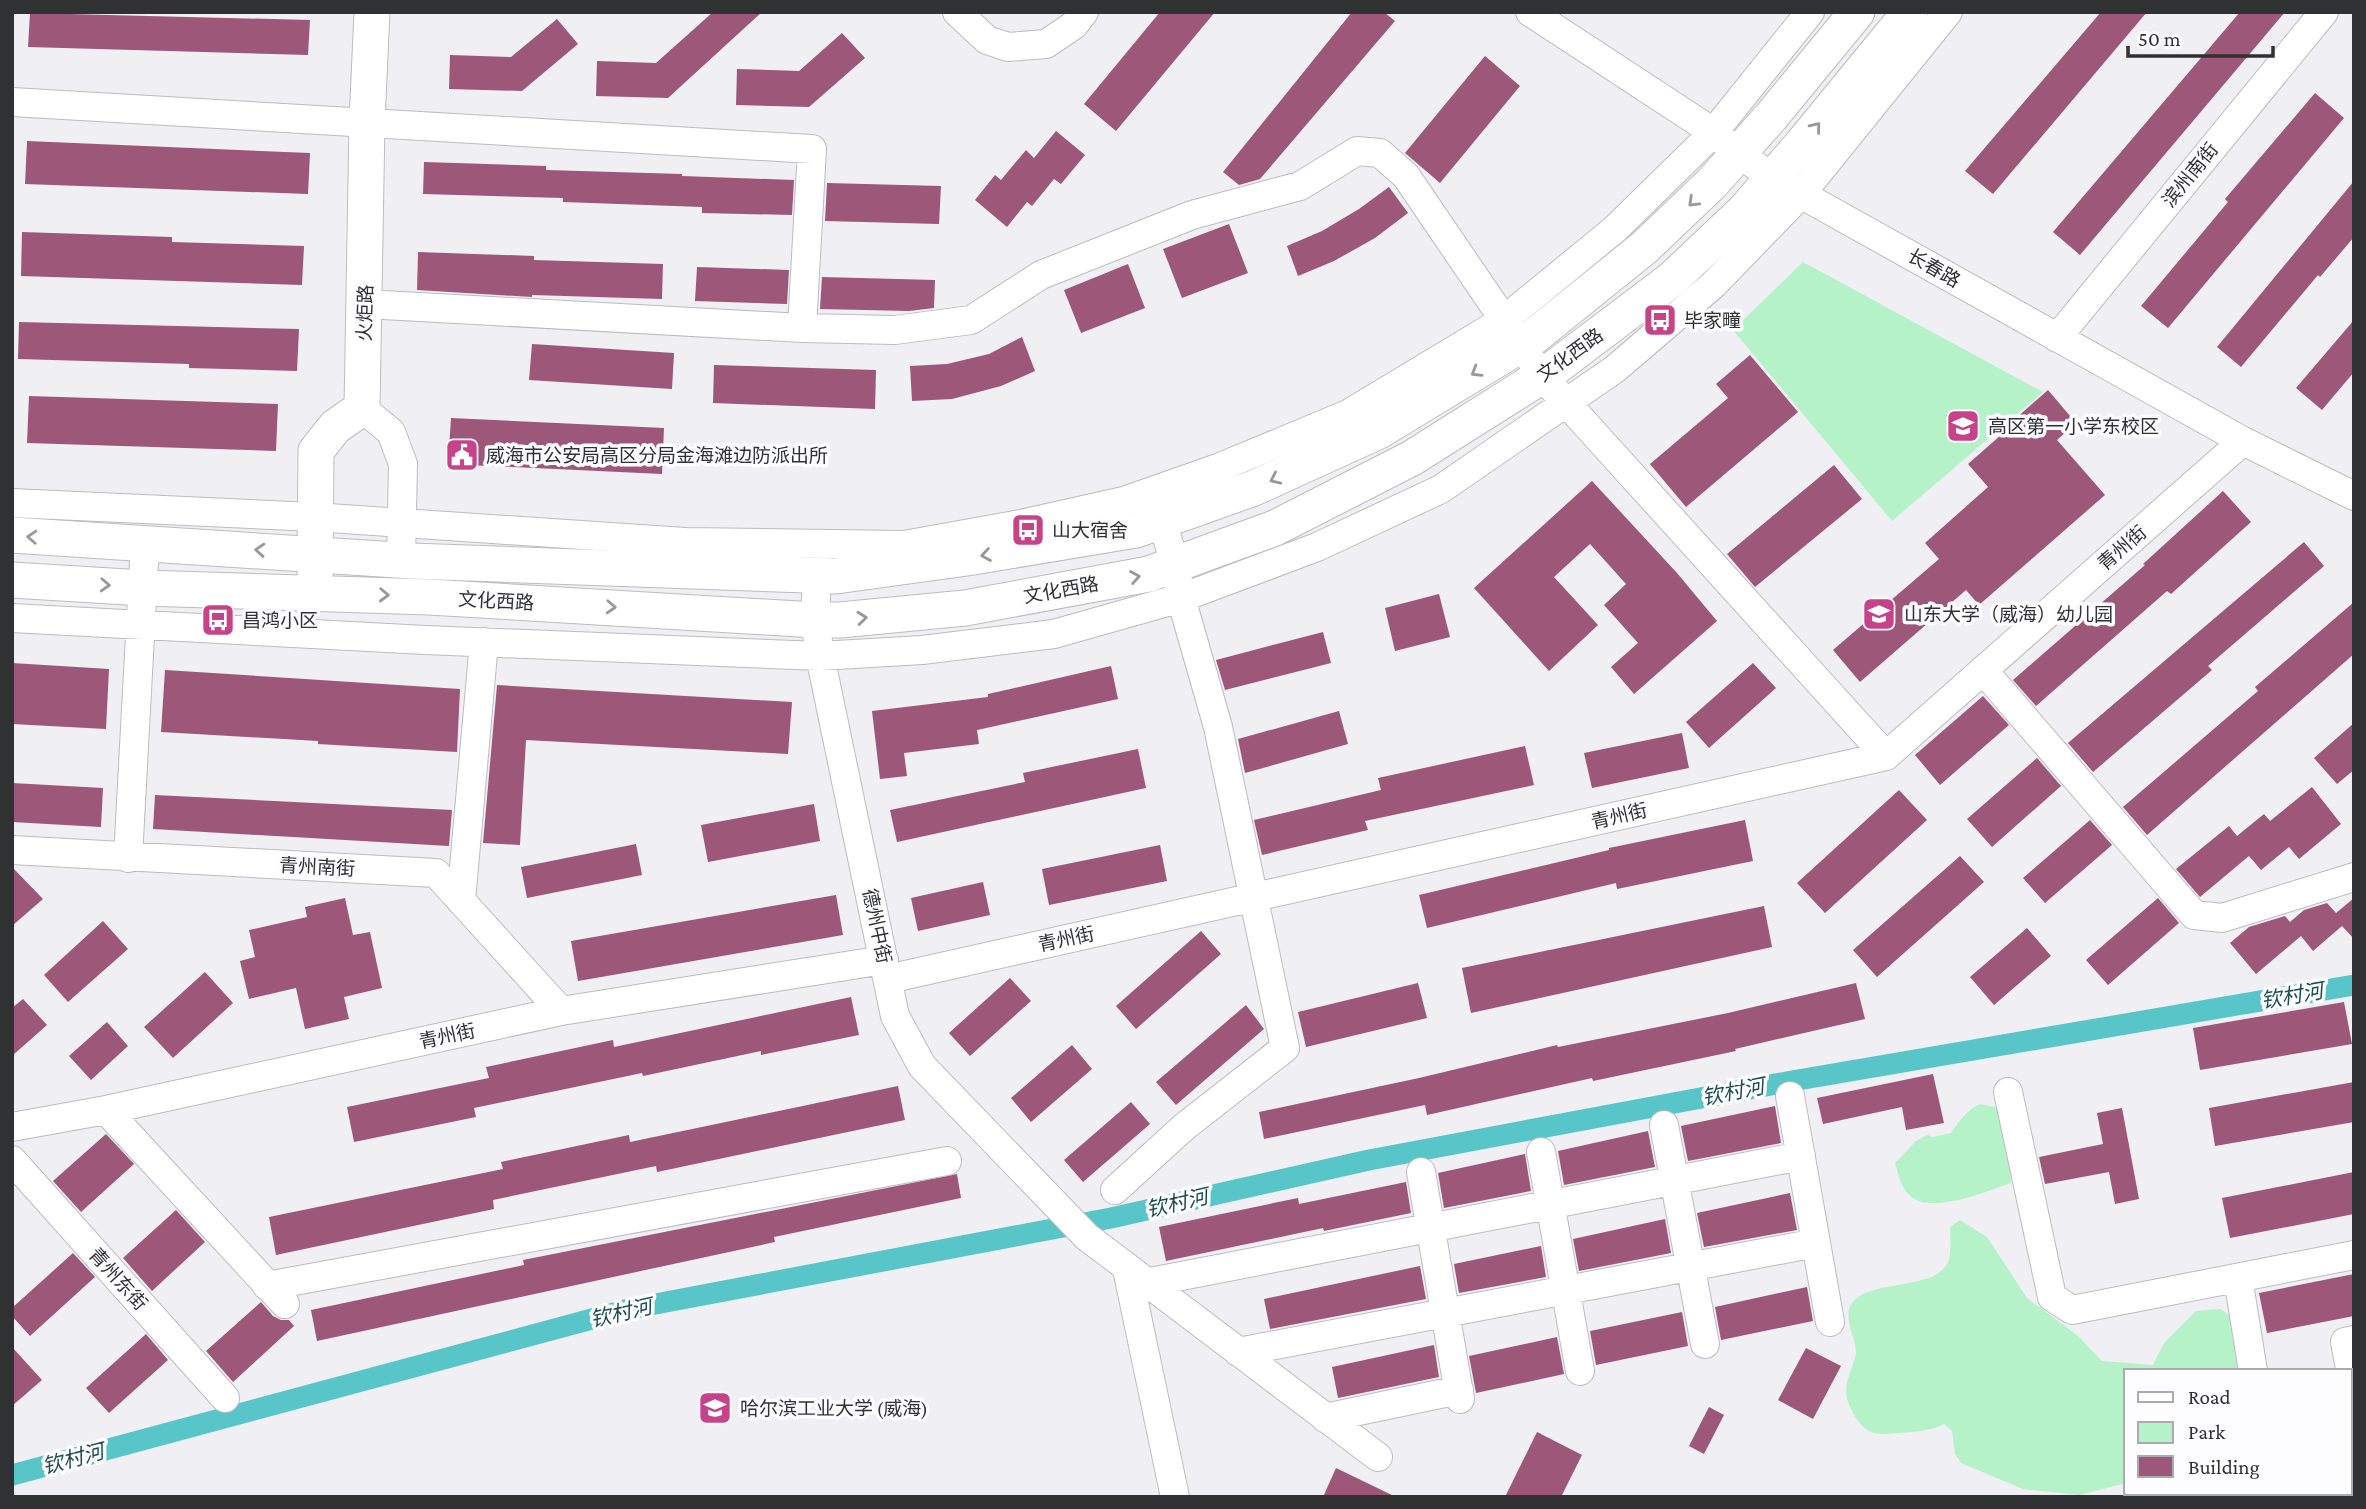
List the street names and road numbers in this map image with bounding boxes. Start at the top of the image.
street label: 滨州南街 [2158,139,2222,211]
street label: 长春路 [1904,245,1964,291]
street label: 火炬路 [354,284,376,342]
street label: 文化西路 [1533,324,1607,386]
street label: 青州街 [2094,521,2150,575]
street label: 文化西路 [1022,573,1100,607]
street label: 文化西路 [457,589,535,613]
street label: 青州街 [1589,799,1649,833]
street label: 青州南街 [278,855,356,879]
street label: 德州中街 [859,887,895,965]
street label: 青州街 [1036,923,1096,955]
street label: 青州街 [417,1020,477,1052]
street label: 青州东街 [85,1244,151,1314]

